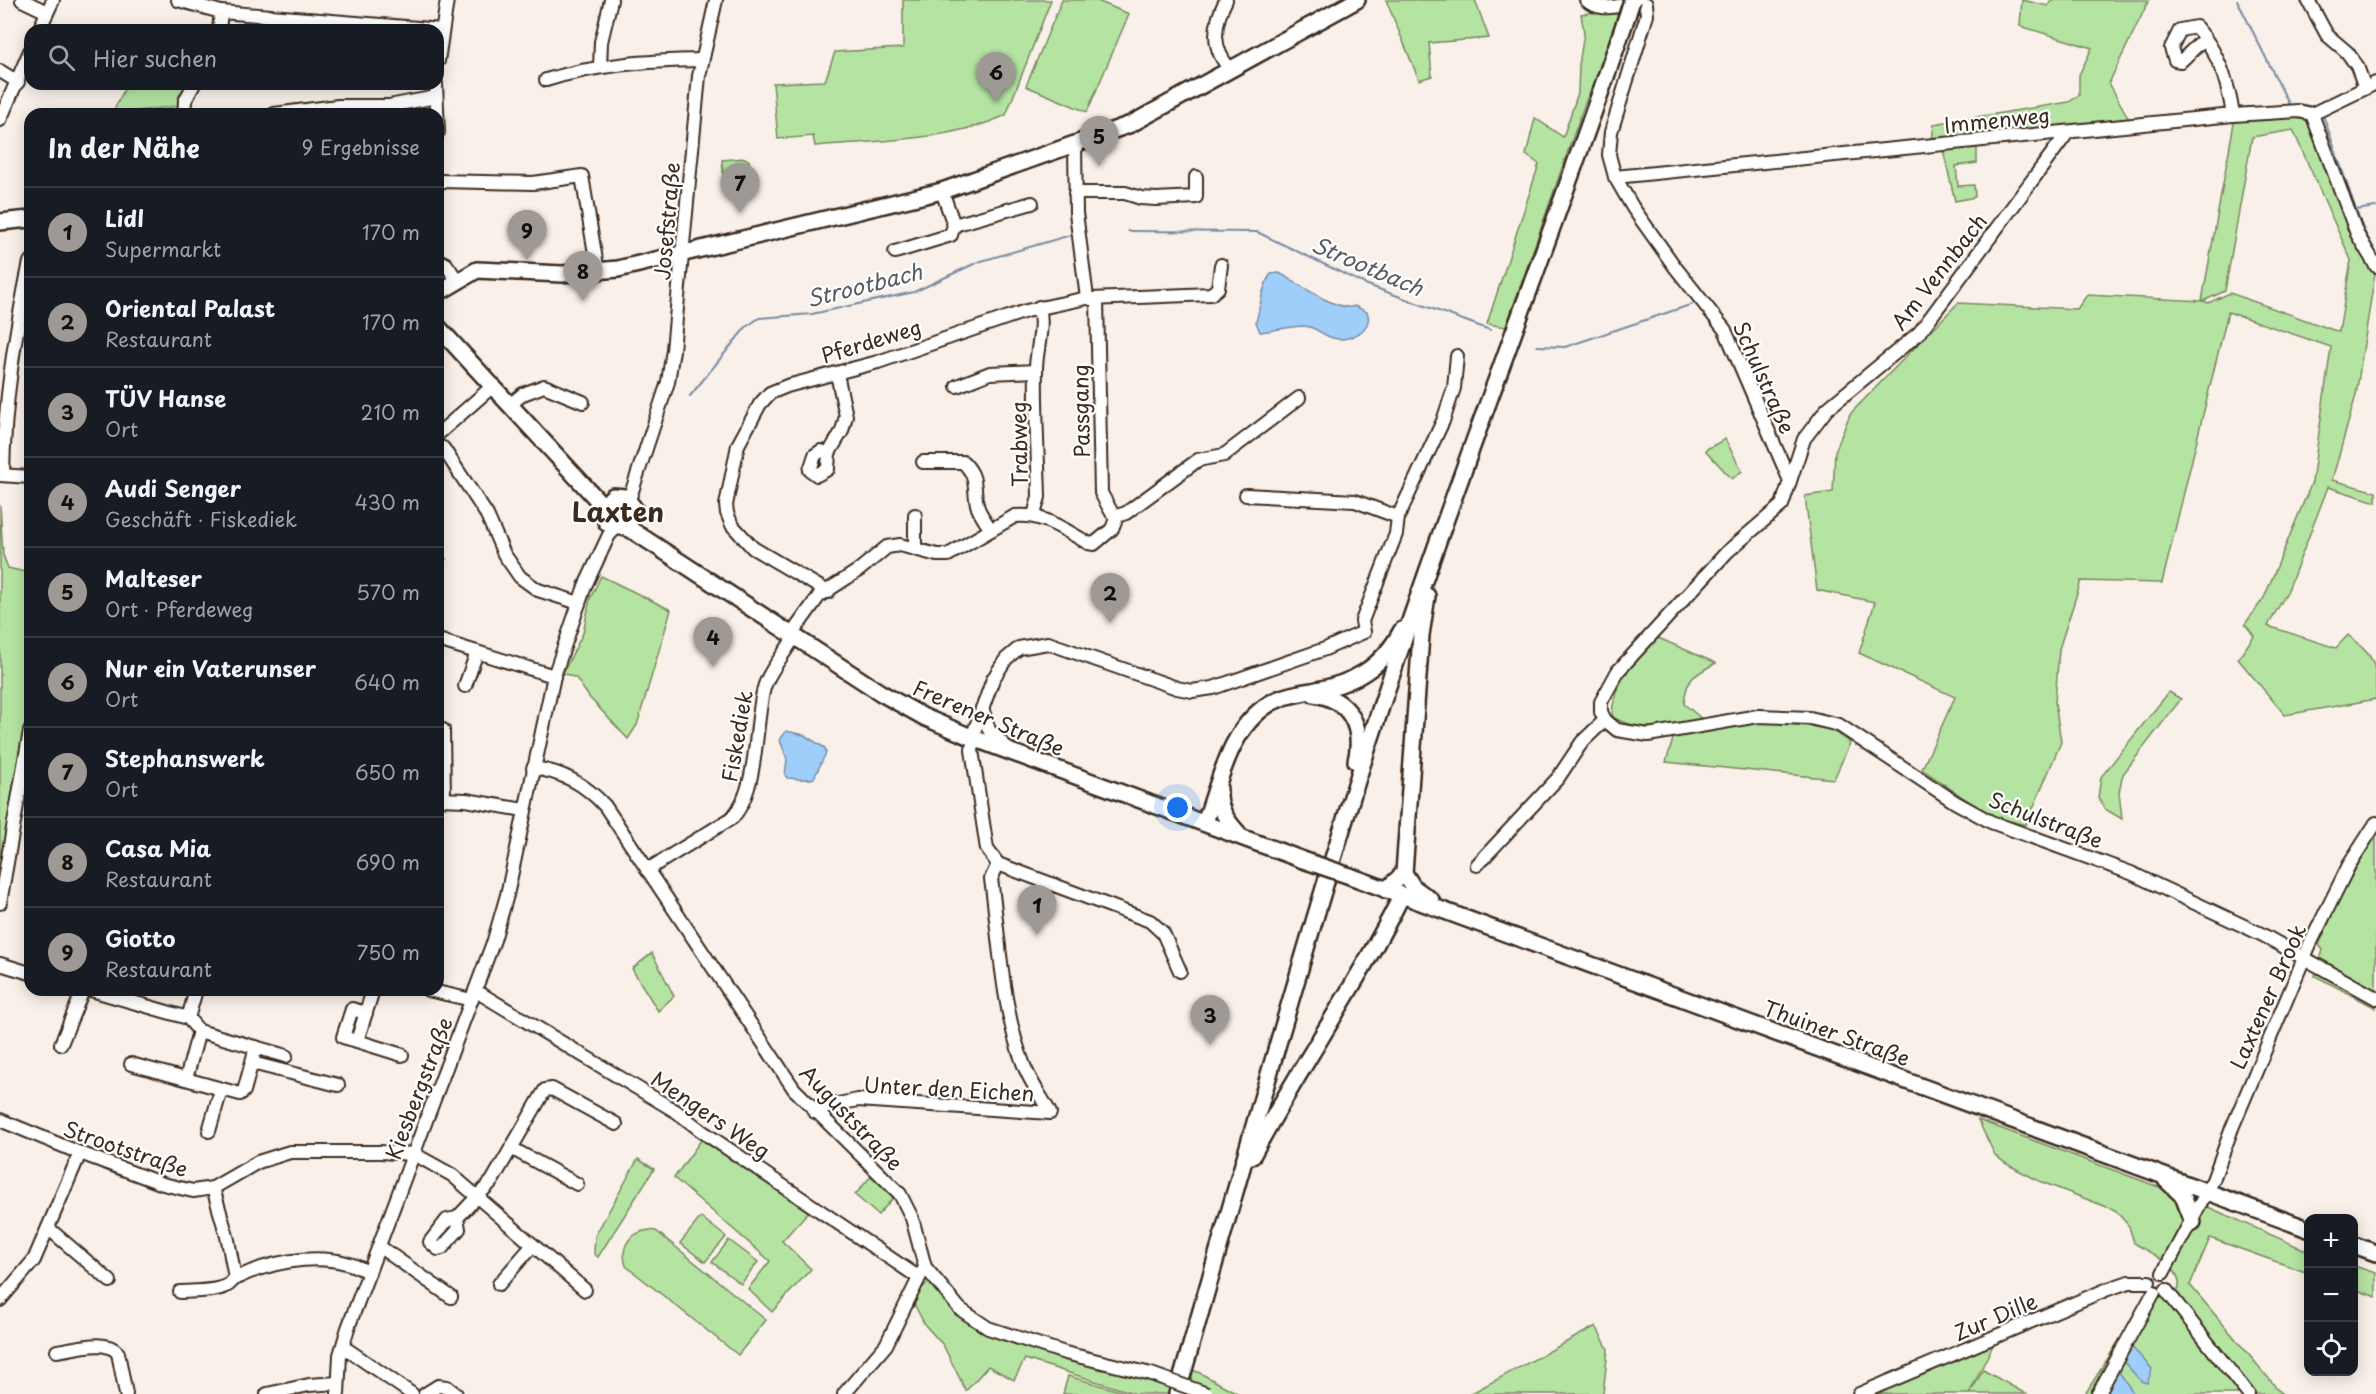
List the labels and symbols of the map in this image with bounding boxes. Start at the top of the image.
pin: 6 [976,52,1016,102]
street label: Immenweg [1942,98,2052,140]
pin: 5 [1080,116,1118,166]
street label: Josefstraße [645,161,687,281]
pin: 7 [720,164,760,213]
street label: Am Vennbach [1882,206,1994,336]
pin: 9 [508,210,546,260]
water label: Strootbach [1307,227,1430,304]
pin: 8 [564,252,602,301]
water label: Strootbach [803,253,926,314]
street label: Pferdeweg [817,310,925,370]
street label: Schulstraße [1726,316,1804,438]
street label: Passgang [1063,364,1097,458]
street label: Trabweg [1001,401,1035,487]
district label: Laxten [572,490,664,531]
pin: 2 [1090,574,1130,623]
pin: 4 [694,618,732,667]
street label: Frerener Straße [908,671,1070,763]
street label: Fiskediek [712,687,760,784]
street label: Schulstraße [1984,783,2108,855]
your location [1163,793,1192,822]
pin: 1 [1018,886,1056,935]
street label: Laxtener Brook [2221,918,2313,1074]
street label: Thuiner Straße [1759,991,1915,1073]
pin: 3 [1190,996,1230,1045]
street label: Kiesbergstraße [376,1012,460,1164]
street label: Auguststraße [793,1057,911,1177]
street label: Mengers Weg [645,1062,777,1166]
street label: Unter den Eichen [863,1068,1035,1108]
street label: Strootstraße [59,1112,193,1184]
street label: Zur Dille [1948,1284,2042,1348]

